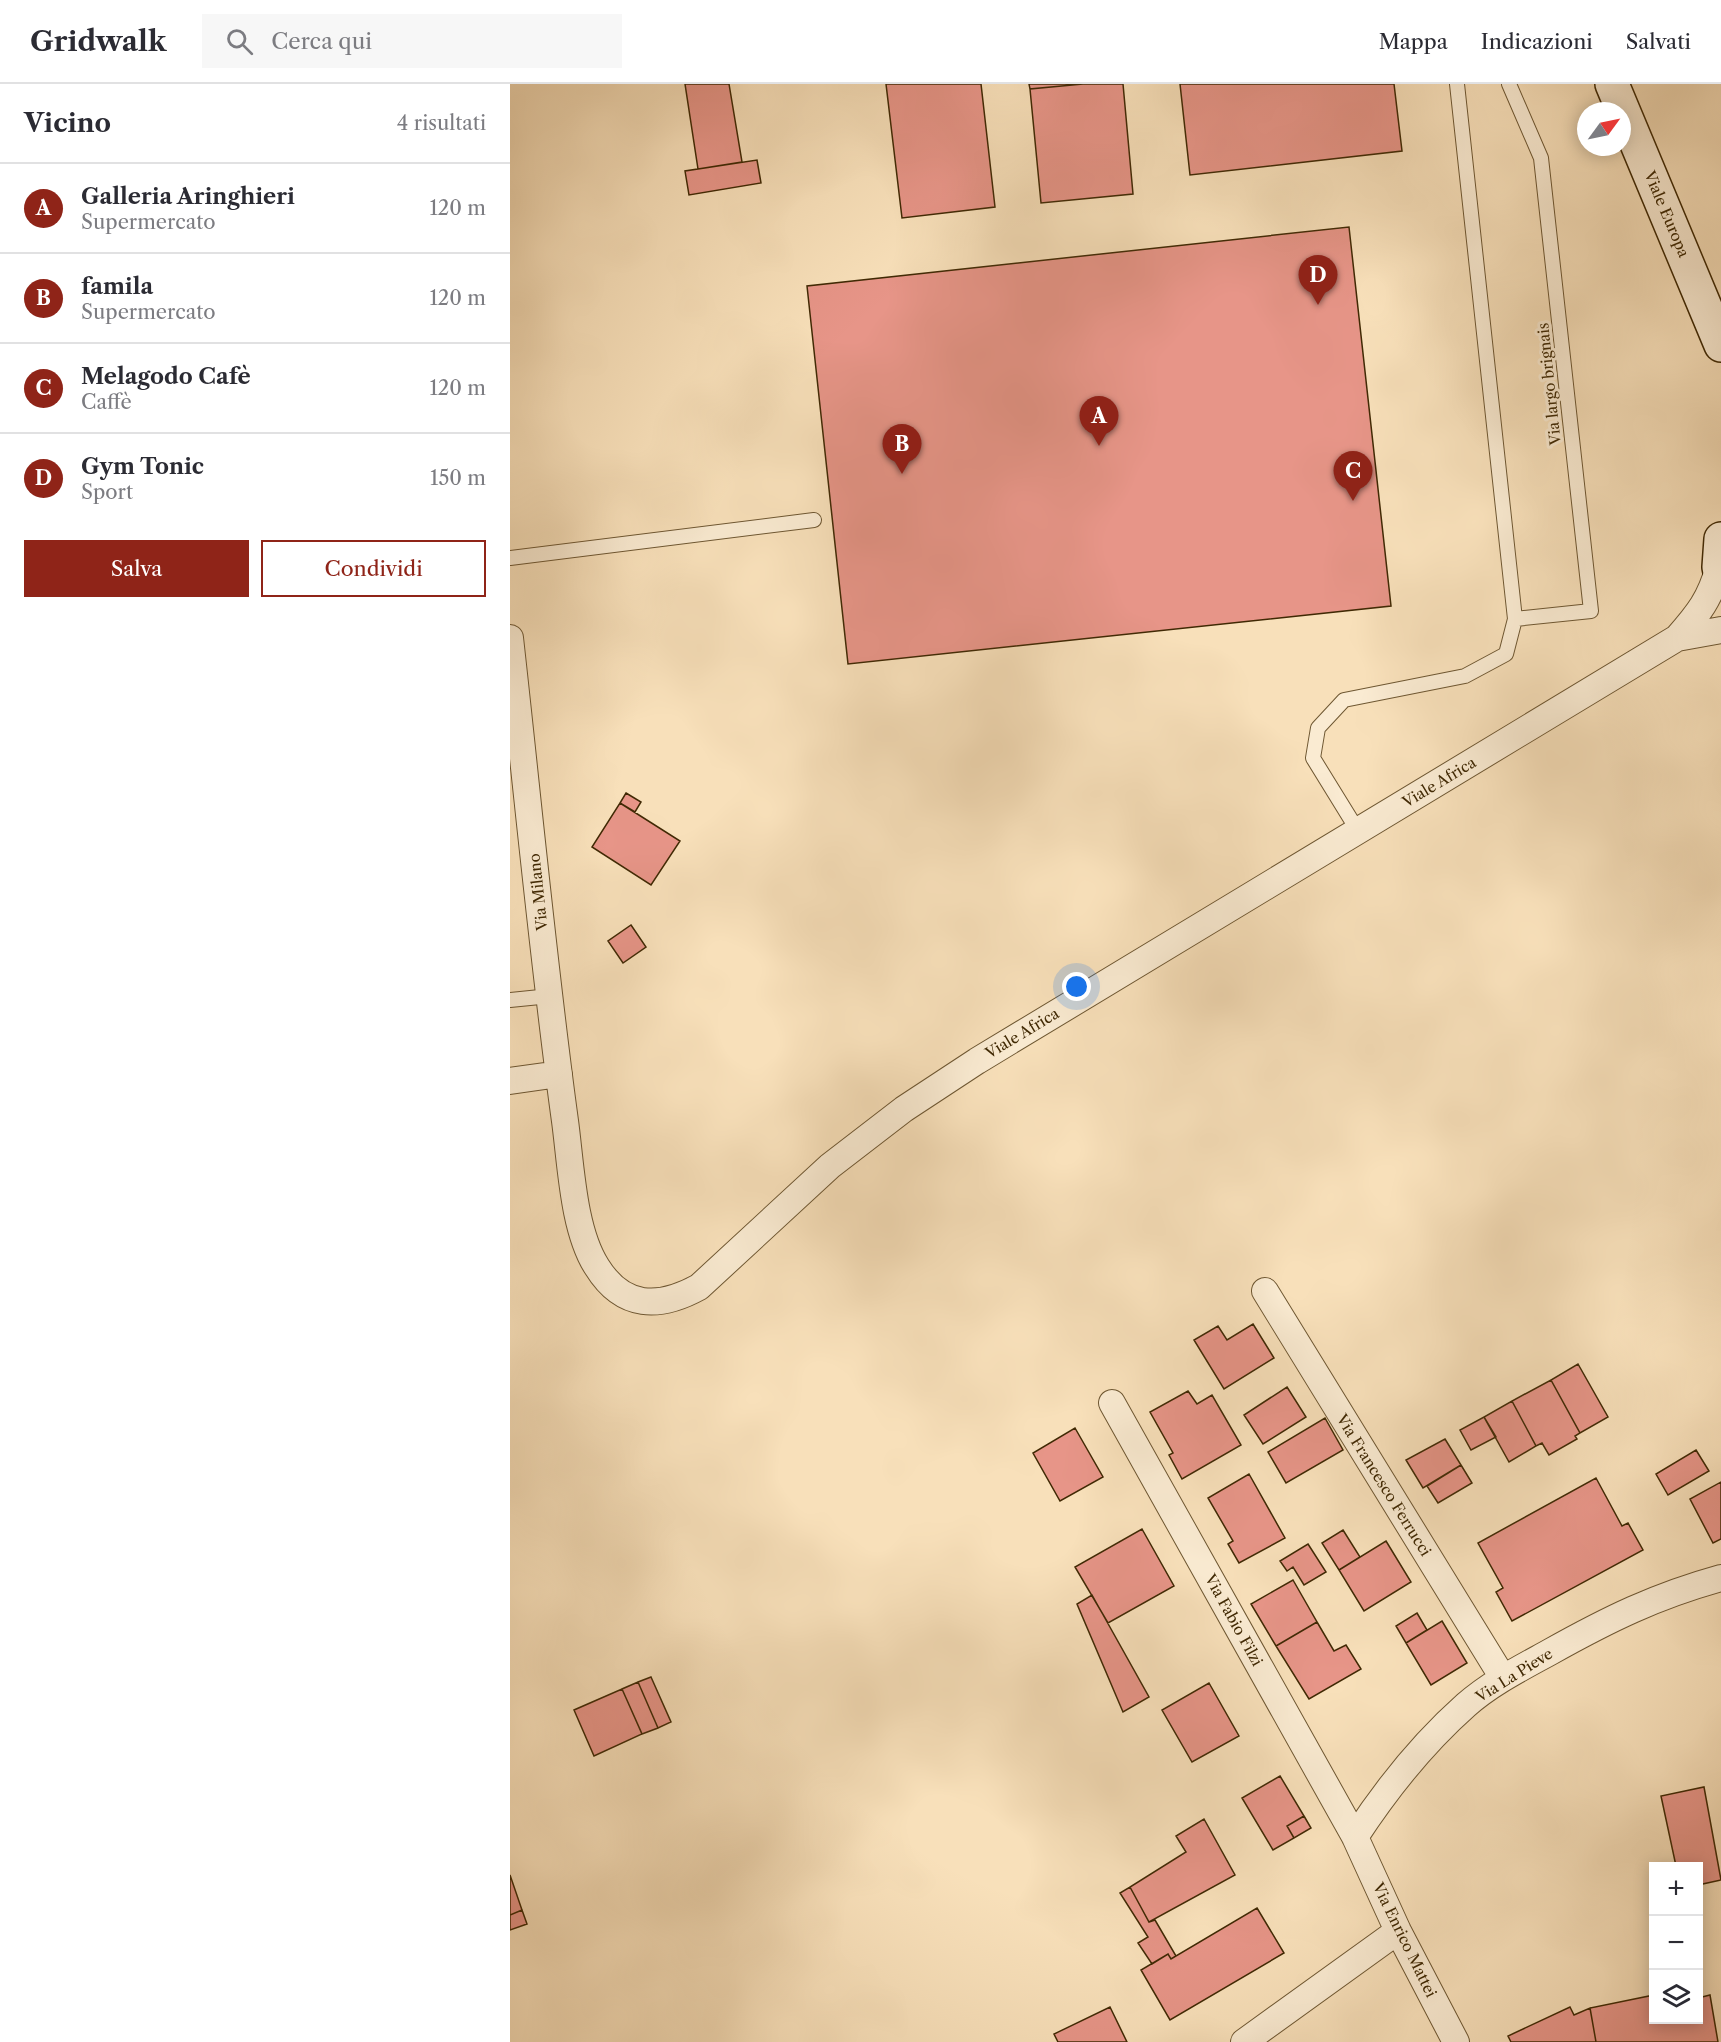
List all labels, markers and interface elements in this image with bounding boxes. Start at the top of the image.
search box [202,14,622,68]
text: Gridwalk [30,24,166,58]
icon: search [223,25,256,58]
text: Cerca qui [271,28,372,55]
text: Mappa [1379,29,1448,54]
text: Indicazioni [1481,29,1593,54]
text: Salvati [1626,29,1691,54]
north arrow [1577,102,1631,156]
text: Vicino [24,107,111,139]
text: 4 risultati [397,111,486,135]
street label: Viale Europa [1640,167,1694,260]
text: Galleria Aringhieri [81,183,295,210]
text: A [36,196,51,220]
text: 120 m [429,196,486,220]
text: Supermercato [81,210,216,234]
pin: D [1298,256,1338,305]
text: famila [81,273,153,300]
text: B [36,286,51,310]
text: 120 m [429,286,486,310]
text: Supermercato [81,300,216,324]
street label: Via largo brignais [1533,322,1565,447]
text: Melagodo Cafè [81,363,251,390]
text: C [35,376,52,400]
text: 120 m [429,376,486,400]
text: Caffè [81,390,132,414]
pin: A [1080,396,1118,446]
pin: B [882,424,922,474]
pin: C [1334,452,1372,501]
text: Gym Tonic [81,453,204,480]
text: D [35,466,52,490]
text: 150 m [430,466,486,490]
text: Sport [81,480,133,504]
button: Salva [24,540,249,597]
button: Condividi [261,540,486,597]
street label: Viale Africa [1398,753,1479,812]
street label: Via Milano [524,852,552,933]
your location [1062,972,1091,1001]
street label: Viale Africa [981,1004,1062,1063]
street label: Via Francesco Ferrucci [1332,1410,1436,1560]
street label: Via Fabio Filzi [1200,1570,1267,1670]
street label: Via La Pieve [1471,1644,1556,1707]
map controls [1649,1862,1703,2024]
button: + [1649,1862,1703,1916]
street label: Via Enrico Mattei [1369,1879,1441,2001]
button: − [1649,1916,1703,1970]
button: layers [1649,1970,1703,2024]

